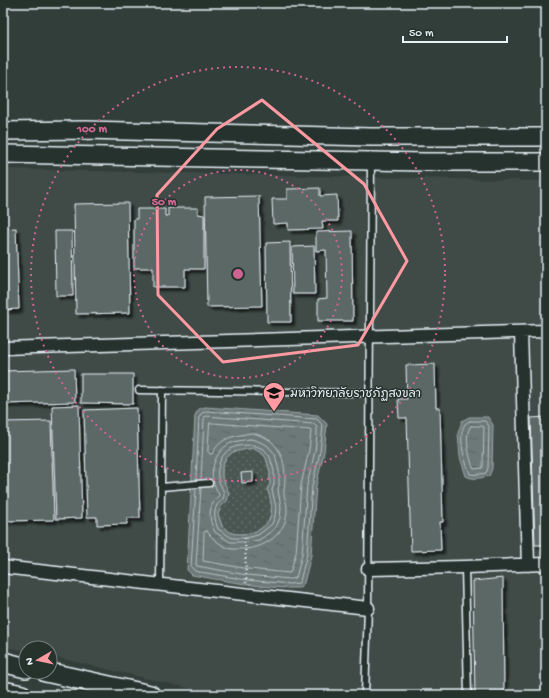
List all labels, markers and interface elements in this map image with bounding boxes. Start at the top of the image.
scale bar [403,18,507,44]
text: 50 m [409,27,434,41]
text: 100 m [76,123,107,137]
text: 50 m [152,196,177,210]
centre of rings [231,267,245,281]
school or university icon: มหาวิทยาลัยราชภัฏสงขลา [261,380,287,413]
place label: มหาวิทยาลัยราชภัฏสงขลา [290,386,421,402]
north arrow [18,640,58,680]
text: N [24,657,37,666]

